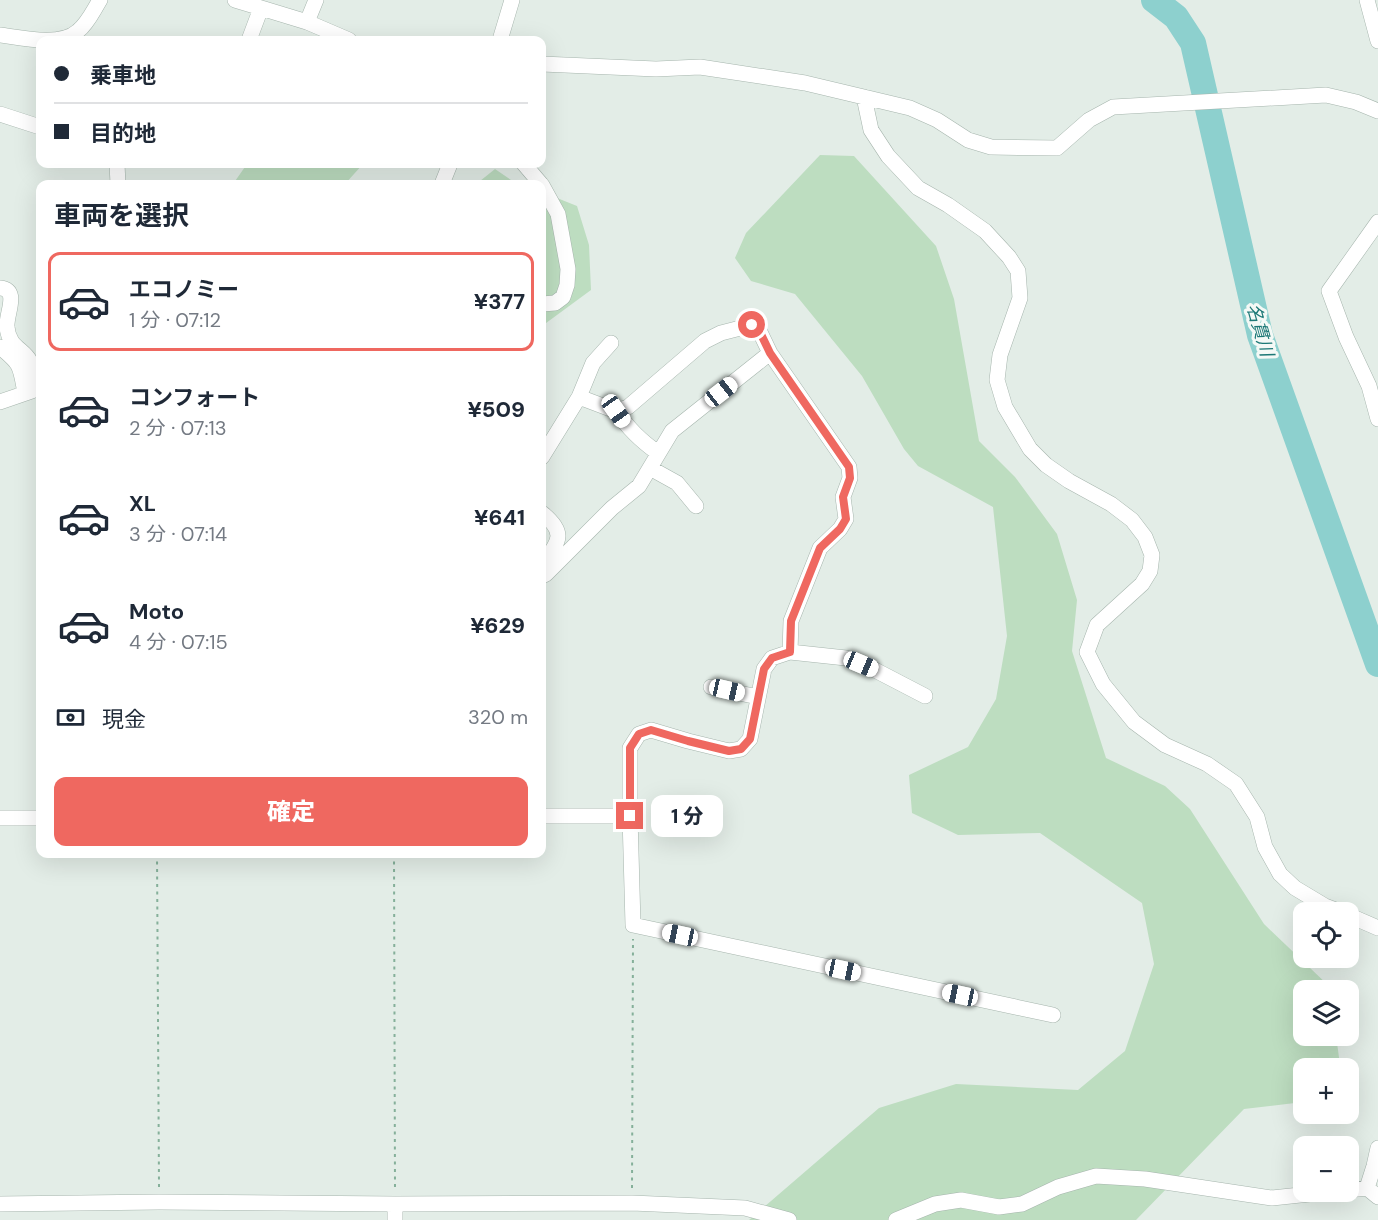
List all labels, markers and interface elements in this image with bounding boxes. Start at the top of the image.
text: 乗車地 [90,61,156,90]
text: 目的地 [90,119,156,148]
text: 車両を選択 [54,198,189,233]
icon: car [57,275,111,329]
text: エコノミー [129,275,239,304]
text: ¥377 [474,287,525,316]
water label: 名貫川 [1241,301,1280,361]
text: 1 分 · 07:12 [129,307,221,333]
route start [738,311,765,338]
car [701,374,741,410]
icon: car [57,383,111,437]
text: コンフォート [129,383,260,412]
car [598,391,634,431]
text: ¥509 [467,395,525,424]
text: 2 分 · 07:13 [129,415,227,441]
text: XL [129,489,156,518]
icon: car [57,491,111,545]
text: ¥641 [474,503,525,532]
text: 3 分 · 07:14 [129,521,227,547]
text: Moto [129,597,184,626]
icon: car [57,599,111,653]
text: ¥629 [470,611,525,640]
text: 4 分 · 07:15 [129,629,228,655]
car [841,649,881,679]
car [707,677,747,703]
icon: cash [54,701,87,734]
text: 320 m [468,704,528,730]
text: 現金 [102,705,146,734]
button: 確定 [54,777,528,846]
callout: 1 分 [651,795,723,837]
route end [616,802,643,829]
text: 1 分 [671,803,703,829]
map controls [1293,902,1359,1202]
button: locate [1293,902,1359,968]
car [661,922,699,948]
car [824,957,862,983]
button: layers [1293,980,1359,1046]
car [941,982,979,1008]
button: + [1293,1058,1359,1124]
button: − [1293,1136,1359,1202]

